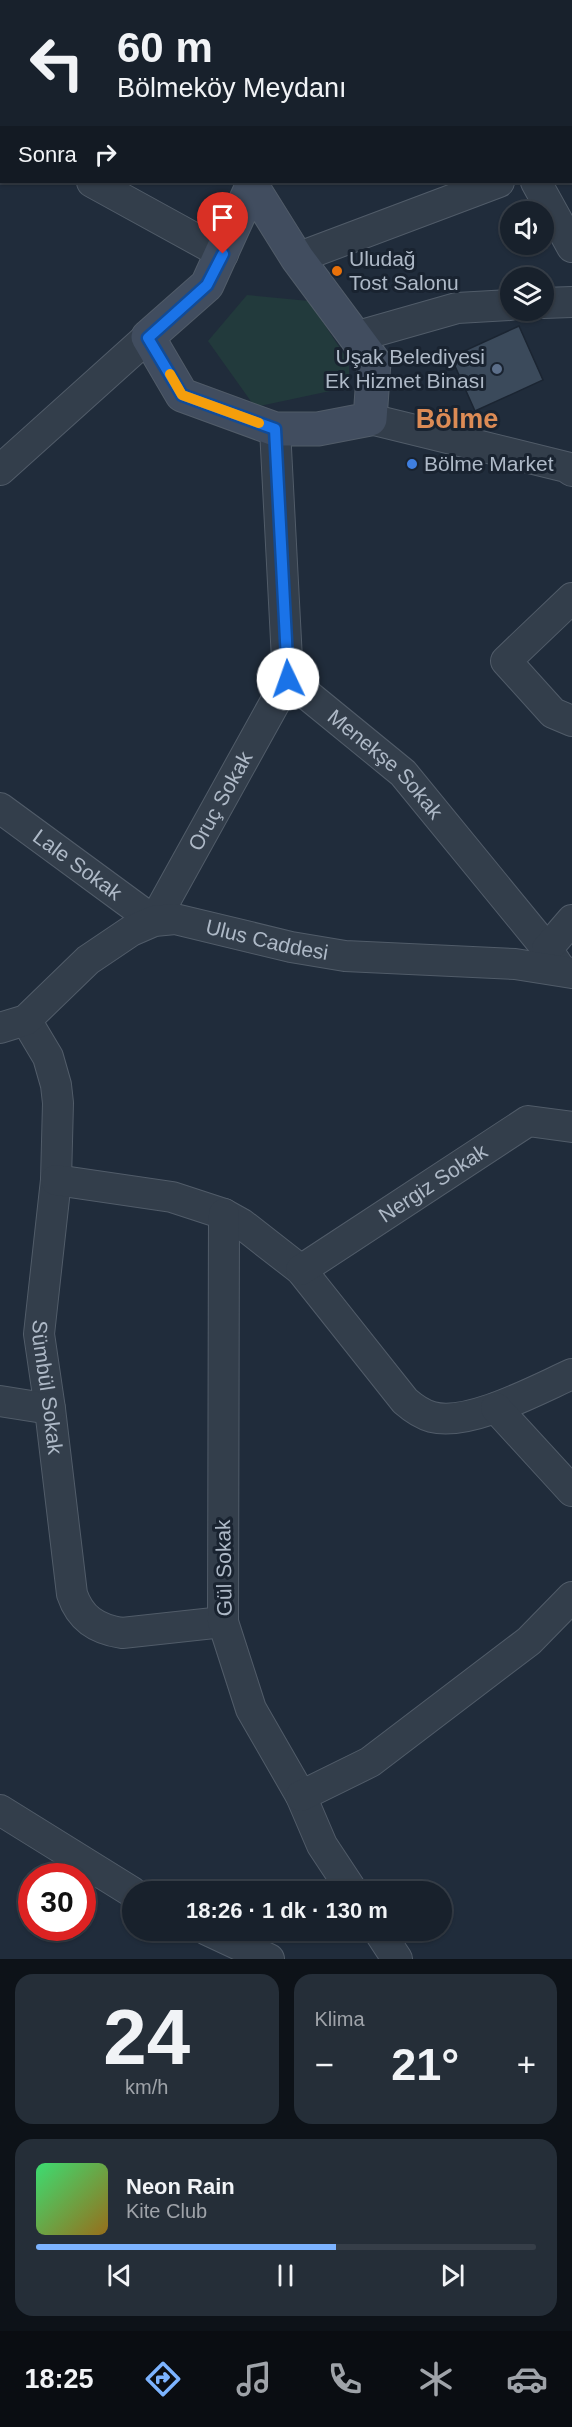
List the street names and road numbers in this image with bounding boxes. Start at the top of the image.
street label: Menekşe Sokak [324,704,448,824]
street label: Oruç Sokak [183,747,257,854]
street label: Lale Sokak [29,824,127,905]
street label: Ulus Caddesi [204,915,330,964]
street label: Nergiz Sokak [374,1139,492,1227]
street label: Sümbül Sokak [28,1319,67,1456]
street label: Gül Sokak [211,1519,236,1617]

